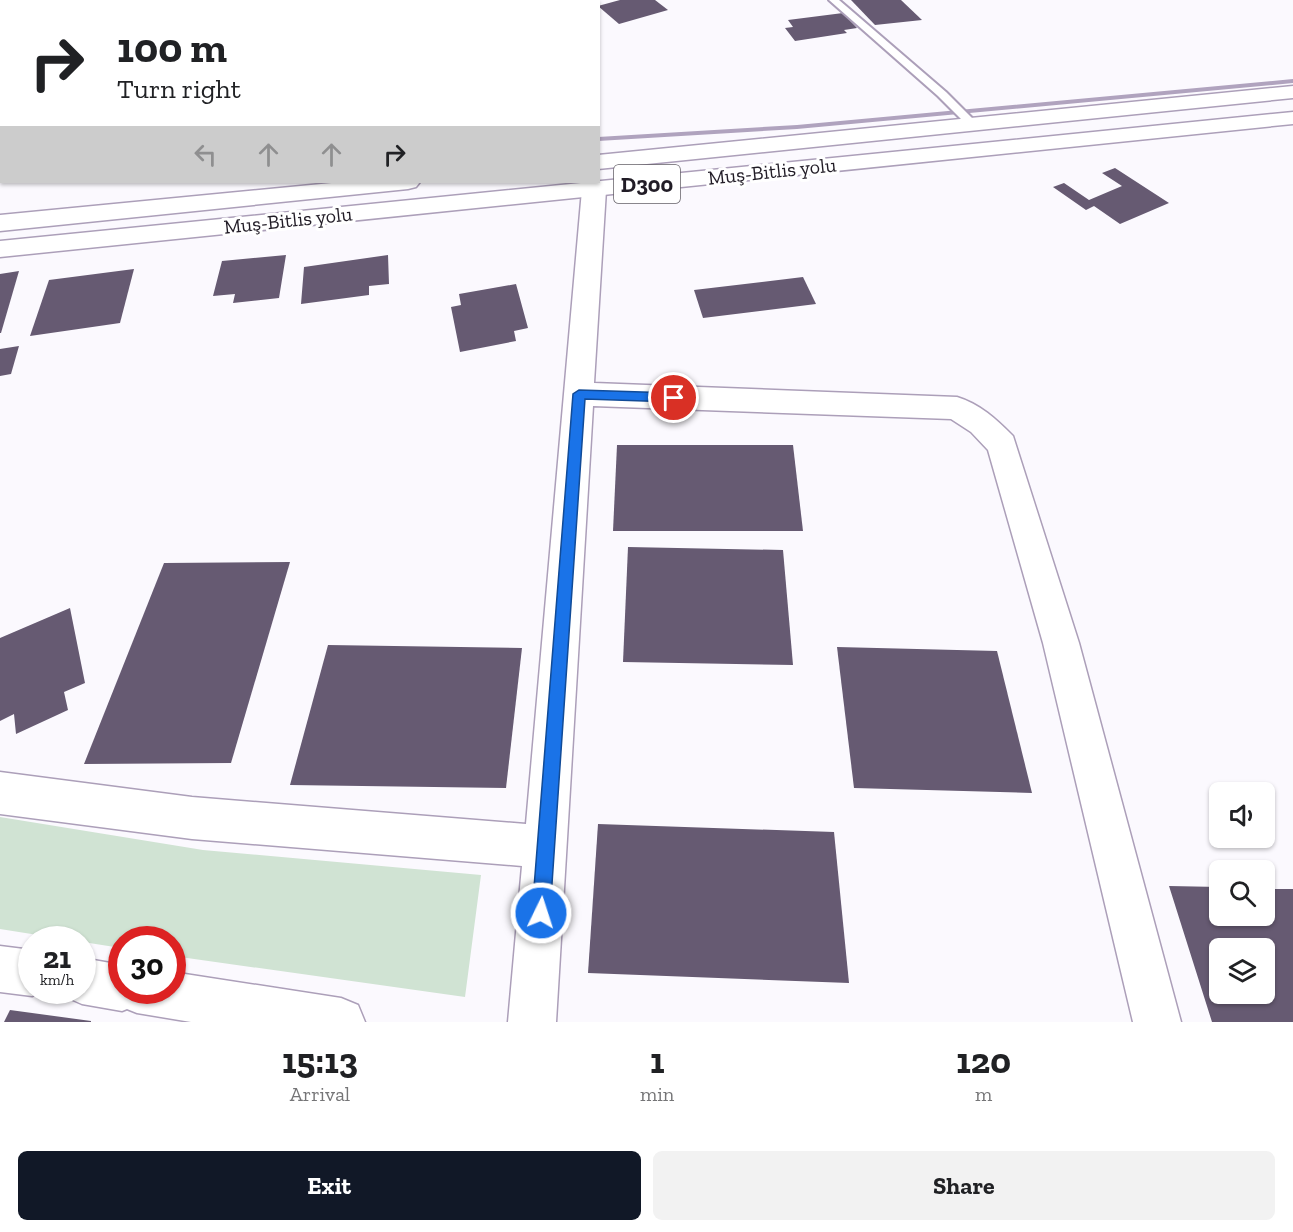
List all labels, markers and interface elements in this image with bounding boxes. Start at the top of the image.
text: 100 m [117,22,227,73]
icon: right [18,24,96,102]
text: Turn right [117,73,241,105]
icon: left [189,138,222,171]
icon: ahead [252,138,285,171]
icon: ahead [315,138,348,171]
icon: right [378,138,411,171]
street label: Muş-Bitlis yolu [706,152,838,190]
road number: D300 [614,165,680,203]
street label: Muş-Bitlis yolu [222,201,354,239]
pin [648,372,699,423]
icon: arrive [657,381,690,414]
map controls [1209,782,1275,1004]
button: sound [1209,782,1275,848]
button: search [1209,860,1275,926]
position arrow [509,881,573,945]
speed limit sign: 30 [108,926,186,1004]
button: layers [1209,938,1275,1004]
text: 21 [43,940,71,976]
text: km/h [40,971,74,989]
text: 15:13 [282,1039,358,1082]
text: 1 [650,1039,664,1082]
text: 120 [956,1039,1011,1082]
text: Arrival [290,1082,350,1106]
text: min [640,1082,674,1106]
text: m [975,1082,992,1106]
button: Exit [18,1151,641,1220]
button: Share [653,1151,1275,1220]

